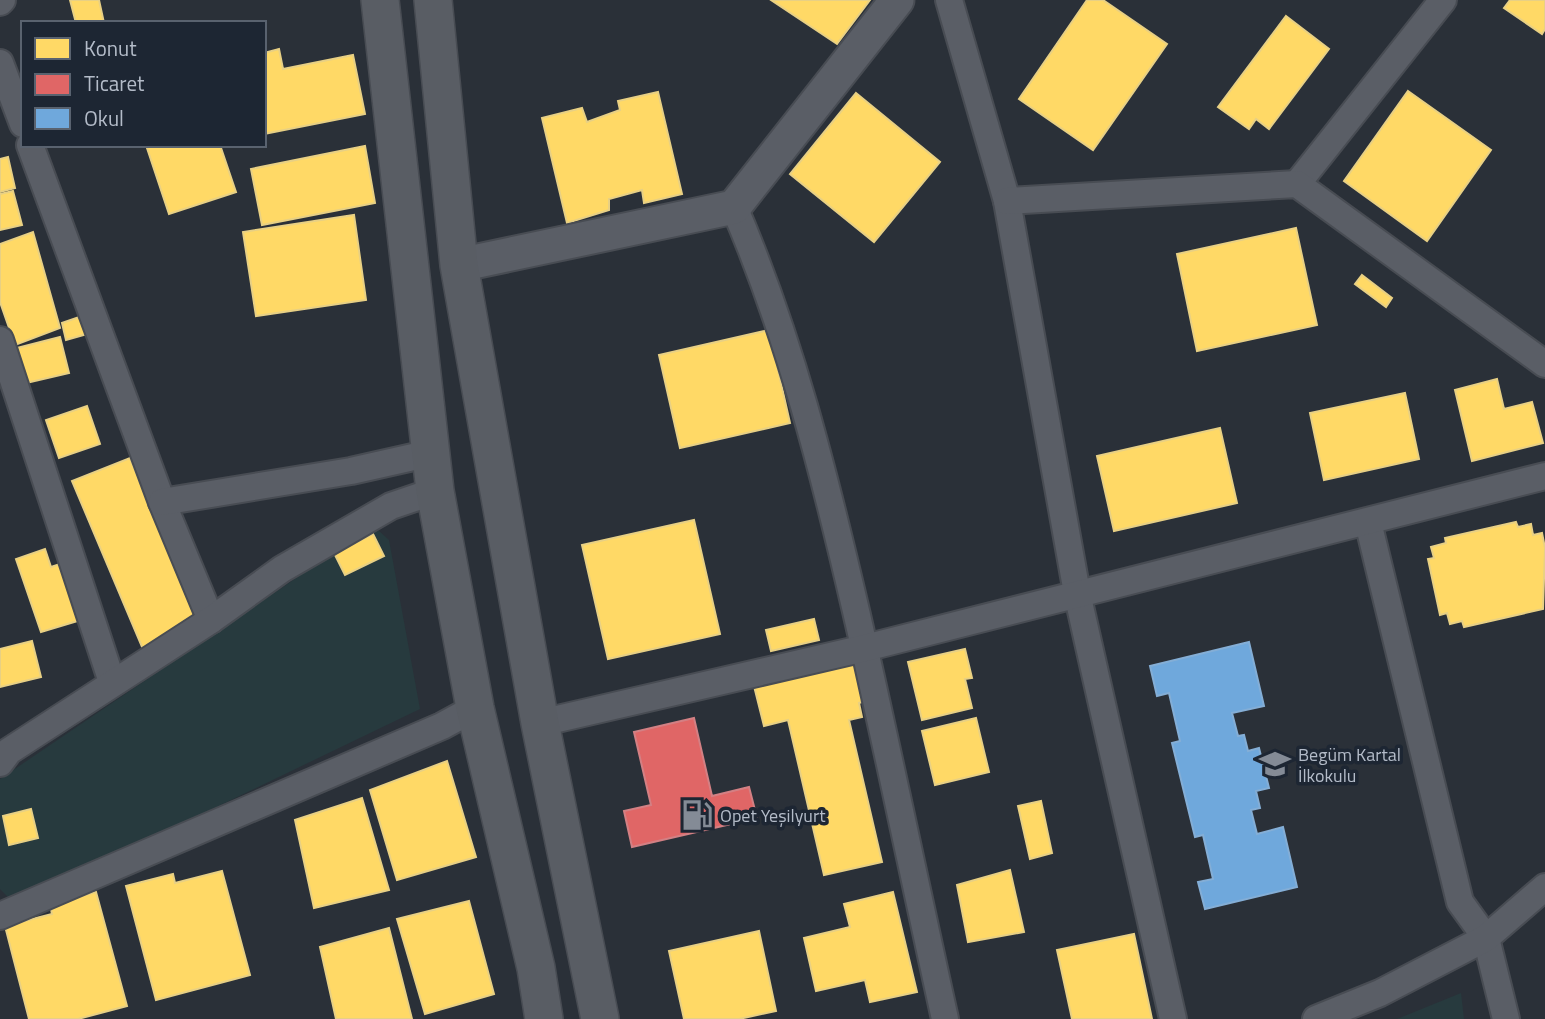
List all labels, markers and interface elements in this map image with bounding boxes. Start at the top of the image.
legend [21,21,266,147]
text: Konut [84,32,137,64]
text: Ticaret [84,67,145,99]
text: Okul [84,102,124,134]
place label: Begüm Kartal İlkokulu [1298,741,1401,789]
school or university icon: Begüm Kartal İlkokulu [1258,747,1292,781]
fuel station icon: Opet Yeşilyurt [680,798,714,832]
place label: Opet Yeşilyurt [720,802,826,829]

